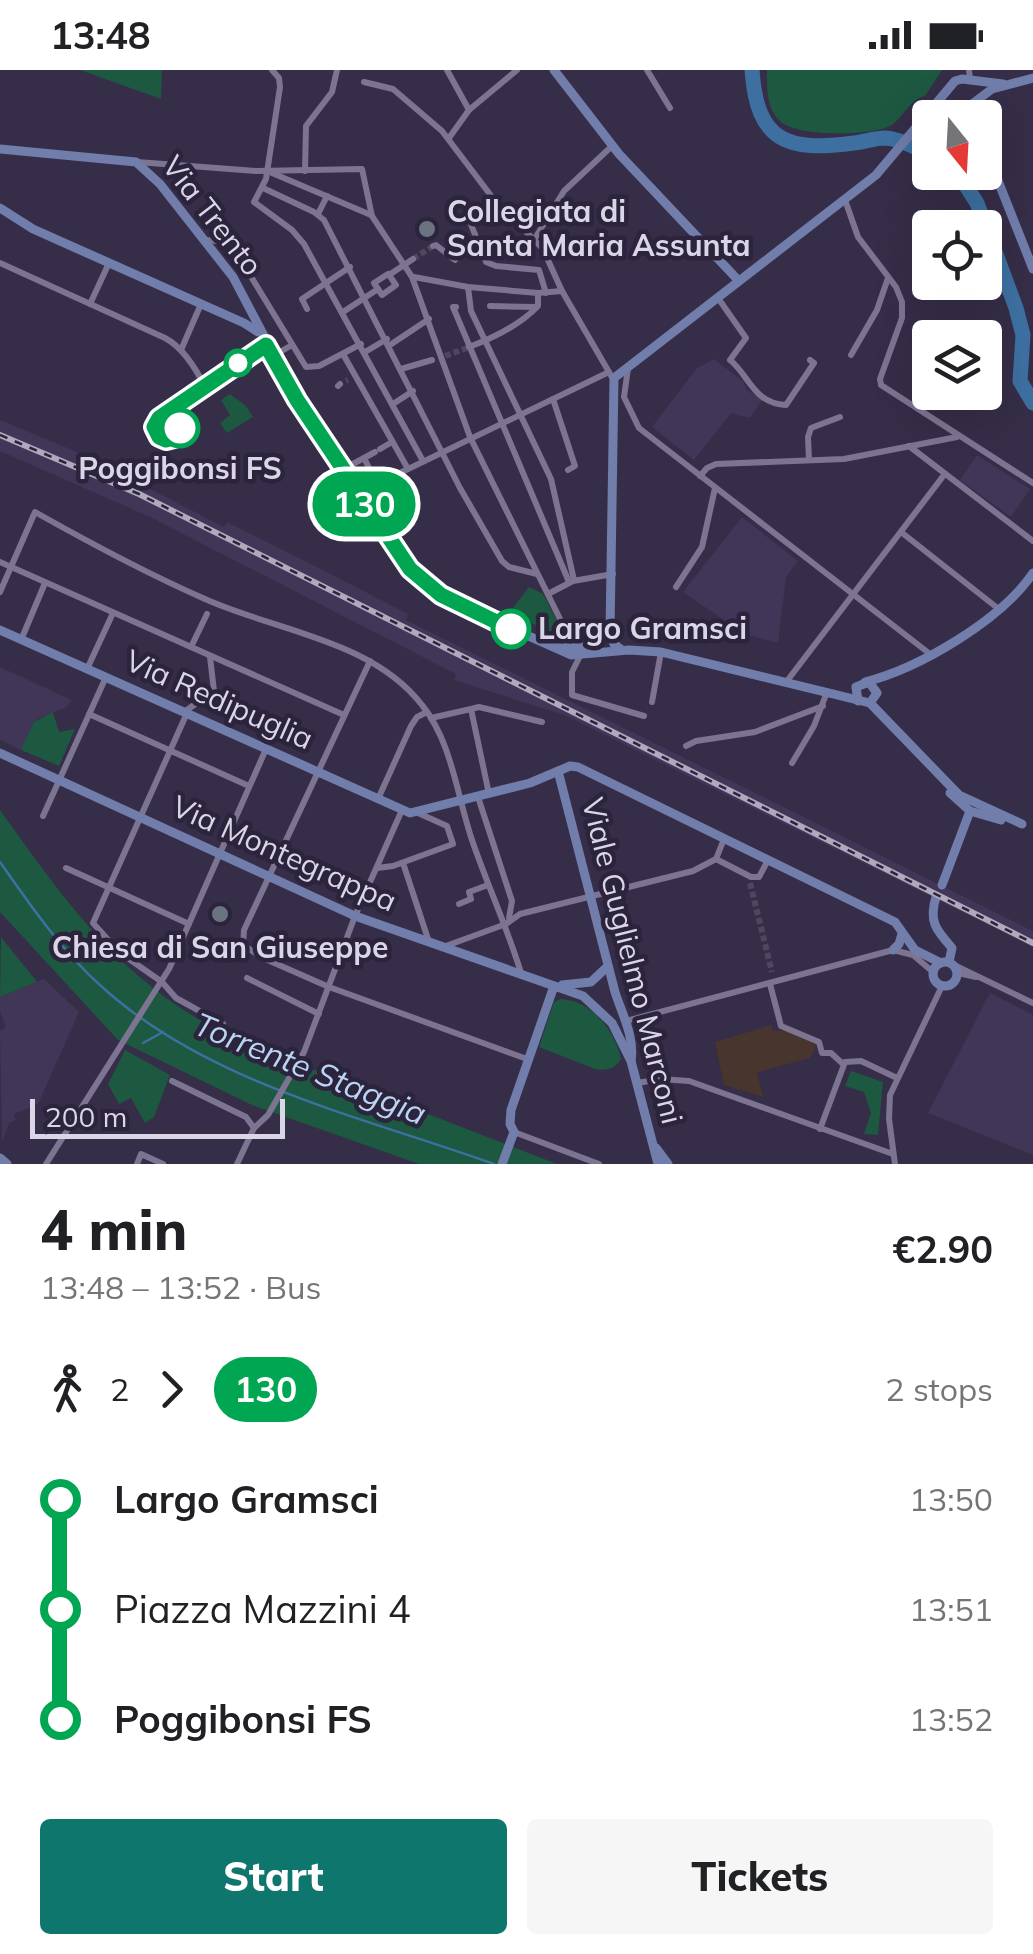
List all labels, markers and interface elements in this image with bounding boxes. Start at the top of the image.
text: 13:48 [50,11,151,59]
north arrow [912,100,1002,190]
map controls [912,100,1002,410]
street label: Via Trento [154,148,271,283]
place label: Collegiata di Santa Maria Assunta [447,192,751,264]
button: locate [912,210,1002,300]
marker: Collegiata di Santa Maria Assunta [416,218,438,240]
button: layers [912,320,1002,410]
unlabelled marker [225,350,251,376]
marker: Poggibonsi FS [161,409,199,447]
place label: Poggibonsi FS [78,449,282,487]
line badge: 130 [306,472,422,536]
text: 130 [332,482,396,526]
place label: Largo Gramsci [538,609,747,647]
marker: Largo Gramsci [492,610,530,648]
street label: Via Redipuglia [120,641,319,757]
street label: Via Montegrappa [166,787,403,920]
street label: Viale Guglielmo Marconi [574,794,692,1128]
marker: Chiesa di San Giuseppe [209,903,231,925]
place label: Chiesa di San Giuseppe [52,928,388,966]
water label: Torrente Staggia [188,1003,432,1133]
scale bar [30,1094,285,1138]
text: 200 m [45,1099,127,1134]
text: 4 min [40,1195,187,1264]
text: €2.90 [892,1225,993,1273]
text: 13:48 – 13:52 · Bus [40,1267,321,1307]
icon: walk [40,1362,95,1417]
icon: forward [144,1362,199,1417]
text: 130 [234,1367,297,1411]
text: 2 [110,1369,129,1409]
text: 2 stops [885,1369,993,1409]
text: Largo Gramsci [114,1475,379,1523]
text: 13:50 [909,1479,993,1519]
text: Piazza Mazzini 4 [114,1585,410,1633]
text: 13:51 [909,1589,993,1629]
text: Poggibonsi FS [114,1695,372,1743]
text: 13:52 [909,1699,993,1739]
button: Start [40,1819,507,1934]
button: Tickets [527,1819,993,1934]

